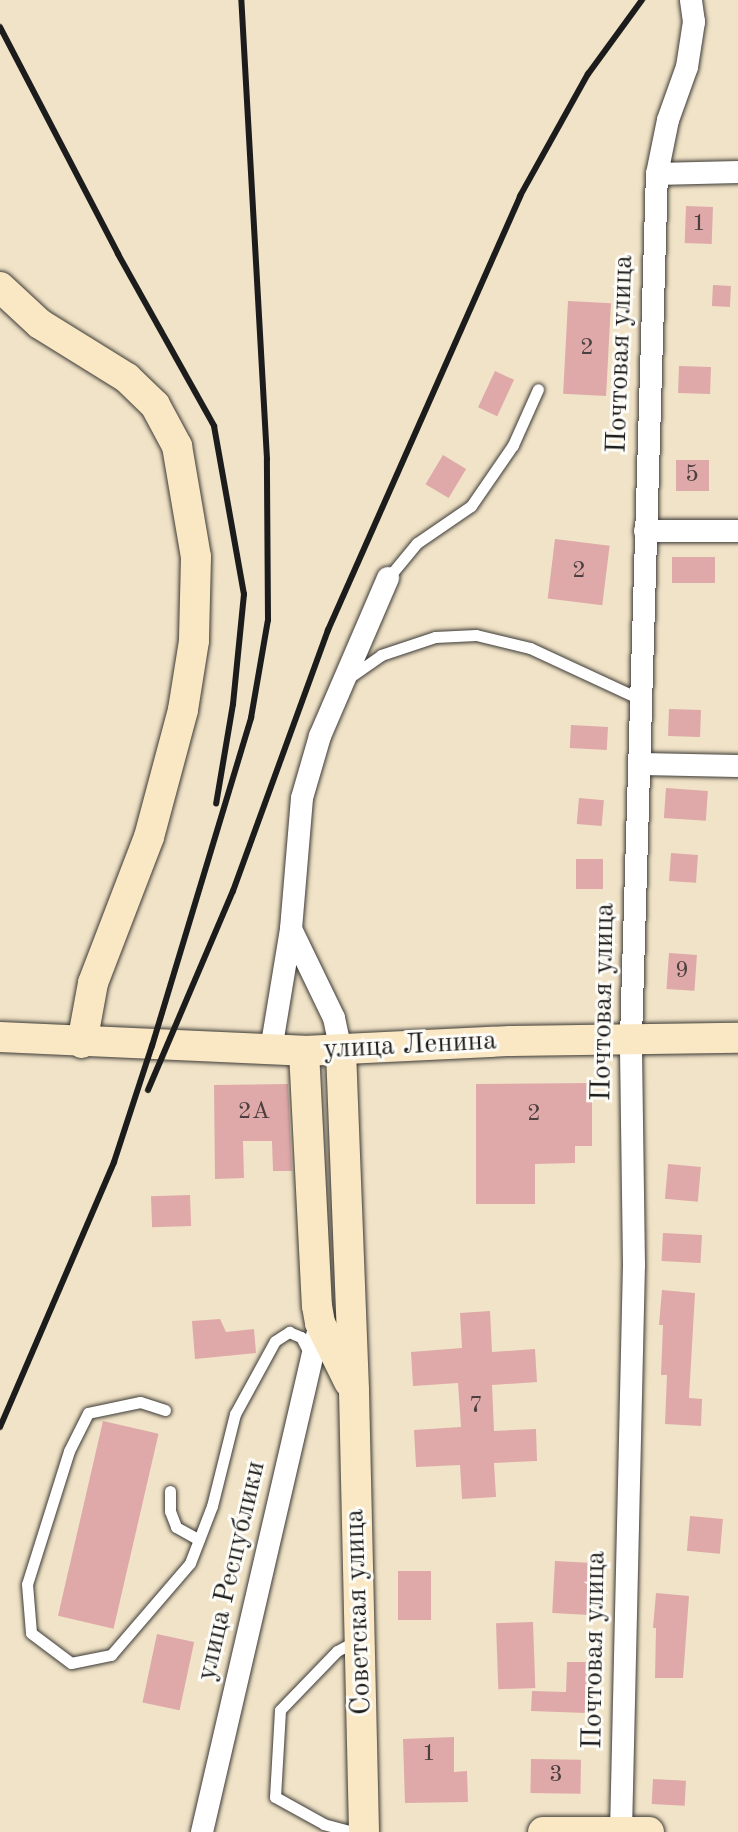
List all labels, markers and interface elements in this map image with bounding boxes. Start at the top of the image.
house number: 1 [692,211,706,239]
street label: Почтовая улица [601,254,641,454]
house number: 2 [580,335,594,363]
house number: 5 [685,462,699,490]
house number: 2 [572,558,586,586]
street label: Почтовая улица [585,903,623,1101]
house number: 9 [675,958,689,986]
street label: улица Ленина [322,1025,498,1067]
house number: 2А [238,1099,270,1127]
house number: 2 [527,1101,541,1129]
house number: 7 [469,1393,483,1421]
street label: улица Республики [190,1458,274,1684]
street label: Советская улица [339,1508,379,1716]
street label: Почтовая улица [576,1551,614,1749]
house number: 1 [422,1741,436,1769]
house number: 3 [549,1762,563,1790]

